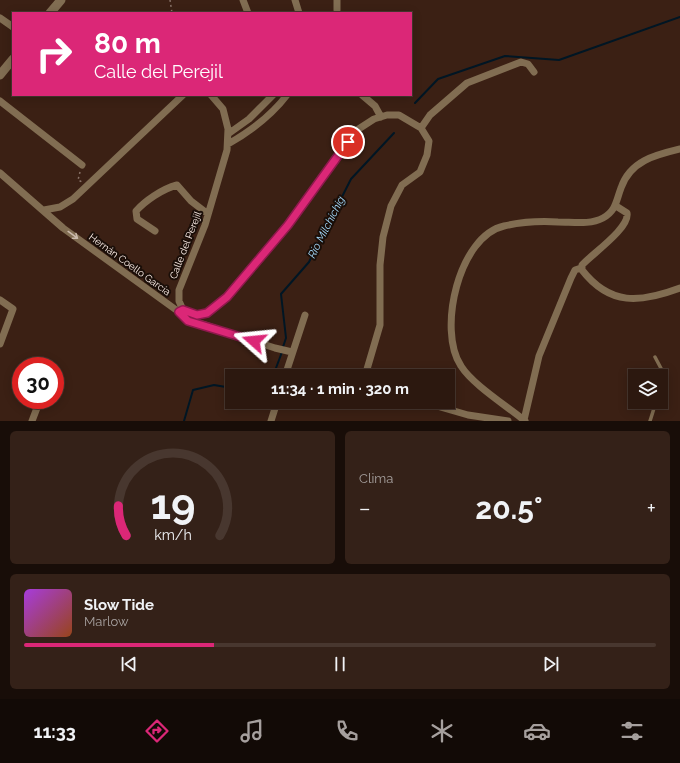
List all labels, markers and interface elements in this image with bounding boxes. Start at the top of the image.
text: 80 m [94,27,161,60]
icon: right [28,28,80,80]
text: Calle del Perejil [94,61,223,82]
pin [331,125,365,159]
icon: arrive [337,131,359,153]
water label: Río Milchichig [305,194,348,260]
street label: Calle del Perejil [168,210,204,281]
one-way arrow [68,231,79,239]
street label: Hernán Coello García [87,231,173,298]
position arrow [233,320,275,362]
speed limit sign: 30 [12,357,64,409]
map controls [628,369,668,409]
button: layers [628,369,668,409]
text: 11:34 · 1 min · 320 m [271,380,409,398]
text: Clima [359,471,393,486]
text: 19 [150,479,195,528]
text: 20.5° [475,491,542,526]
text: − [359,495,371,521]
text: + [647,495,656,521]
text: km/h [154,526,191,542]
text: Slow Tide [84,596,154,614]
text: Marlow [84,614,129,629]
icon: previous [118,653,140,675]
icon: pause [329,653,351,675]
icon: next [540,653,562,675]
icon: directions [143,717,171,745]
icon: music [238,717,266,745]
icon: phone [333,717,361,745]
icon: climate [428,717,456,745]
icon: car [523,717,551,745]
icon: filters [618,717,646,745]
text: 11:33 [34,721,76,742]

